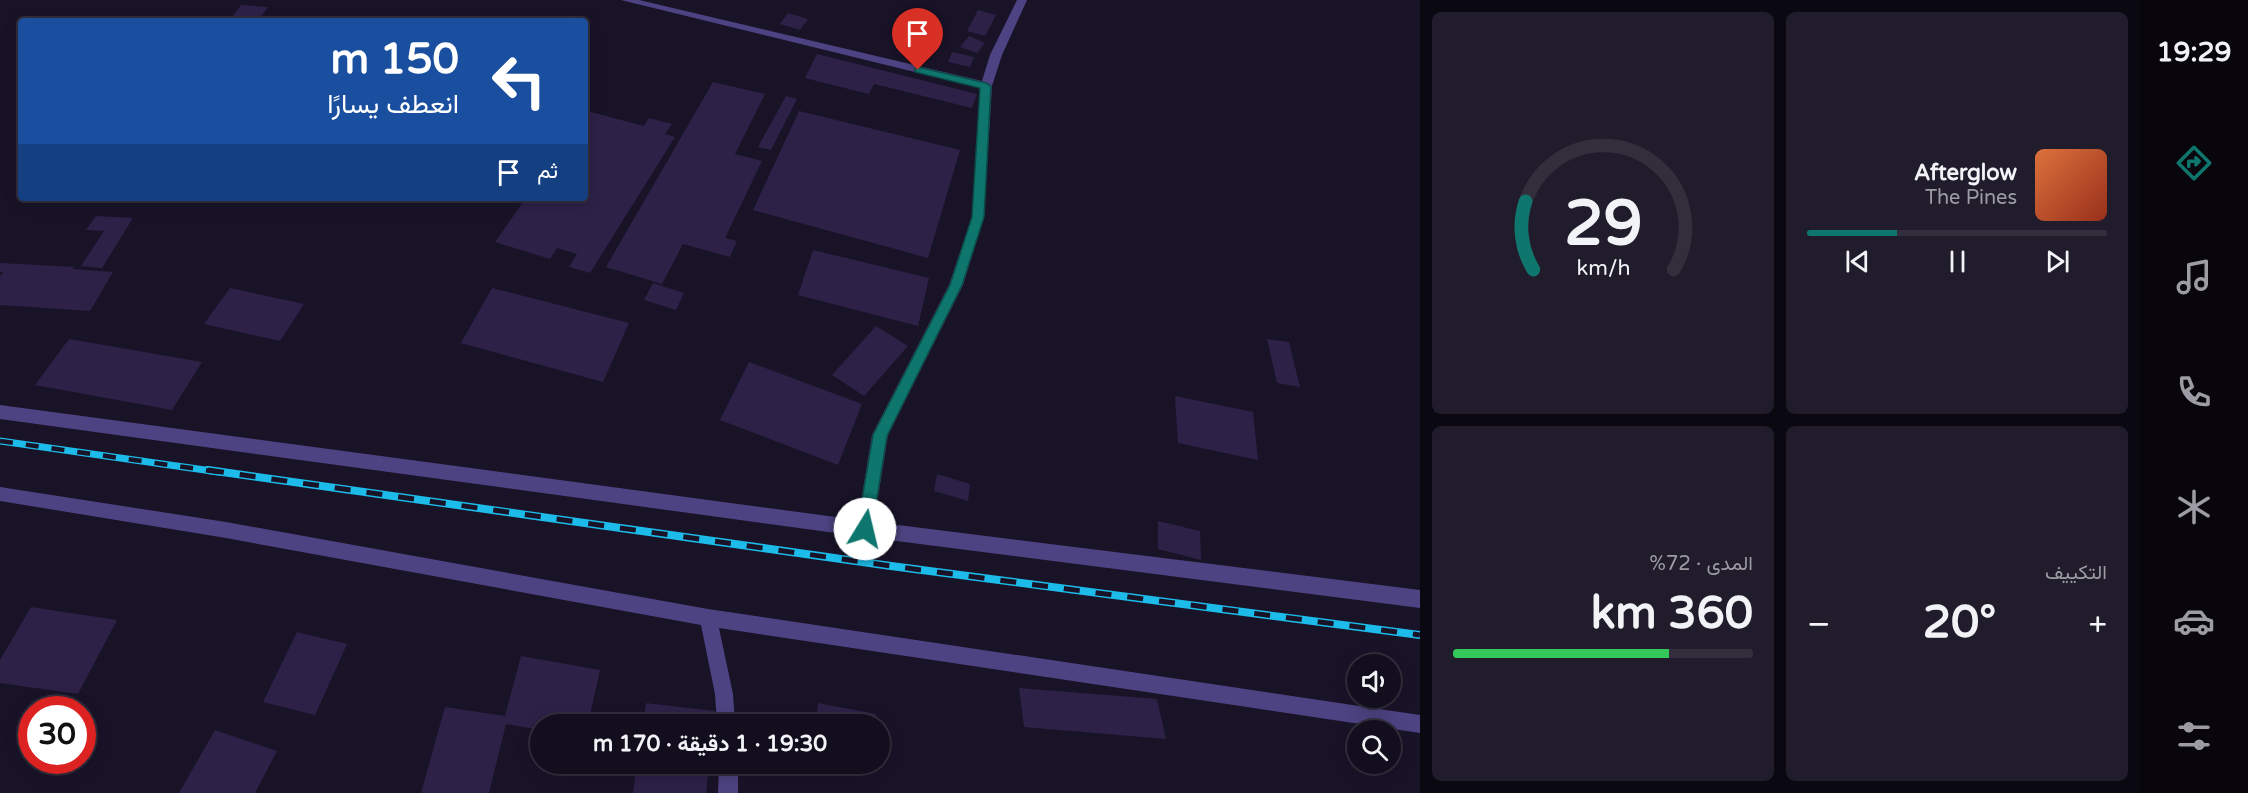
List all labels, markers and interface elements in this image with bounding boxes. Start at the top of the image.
pin [892,8,943,70]
icon: arrive [901,17,934,50]
text: 150 m [330,34,459,85]
text: 19:29 [2157,36,2231,69]
icon: left [480,42,558,120]
text: انعطف يسارًا [327,88,459,121]
icon: directions [2173,142,2215,184]
icon: arrive [492,156,525,189]
text: ثم [537,158,558,184]
text: Afterglow [1914,160,2017,186]
text: The Pines [1925,186,2017,210]
text: 29 [1564,187,1642,262]
icon: previous [1841,245,1874,278]
icon: pause [1941,245,1974,278]
icon: next [2041,245,2074,278]
text: km/h [1576,256,1630,282]
icon: music [2173,256,2215,298]
icon: phone [2173,371,2215,413]
icon: climate [2173,486,2215,528]
position arrow [833,497,897,561]
text: المدى · 72% [1649,552,1753,576]
text: التكييف [2045,561,2107,585]
text: 360 km [1591,587,1753,641]
text: 20° [1923,596,1996,650]
icon: car [2173,600,2215,642]
text: − [1807,605,1831,644]
text: + [2088,605,2107,644]
map controls [1347,654,1401,774]
button: sound [1347,654,1401,708]
speed limit sign: 30 [18,696,96,774]
icon: filters [2173,715,2215,757]
button: search [1347,720,1401,774]
text: 19:30 · 1 دقيقة · 170 m [593,731,827,757]

